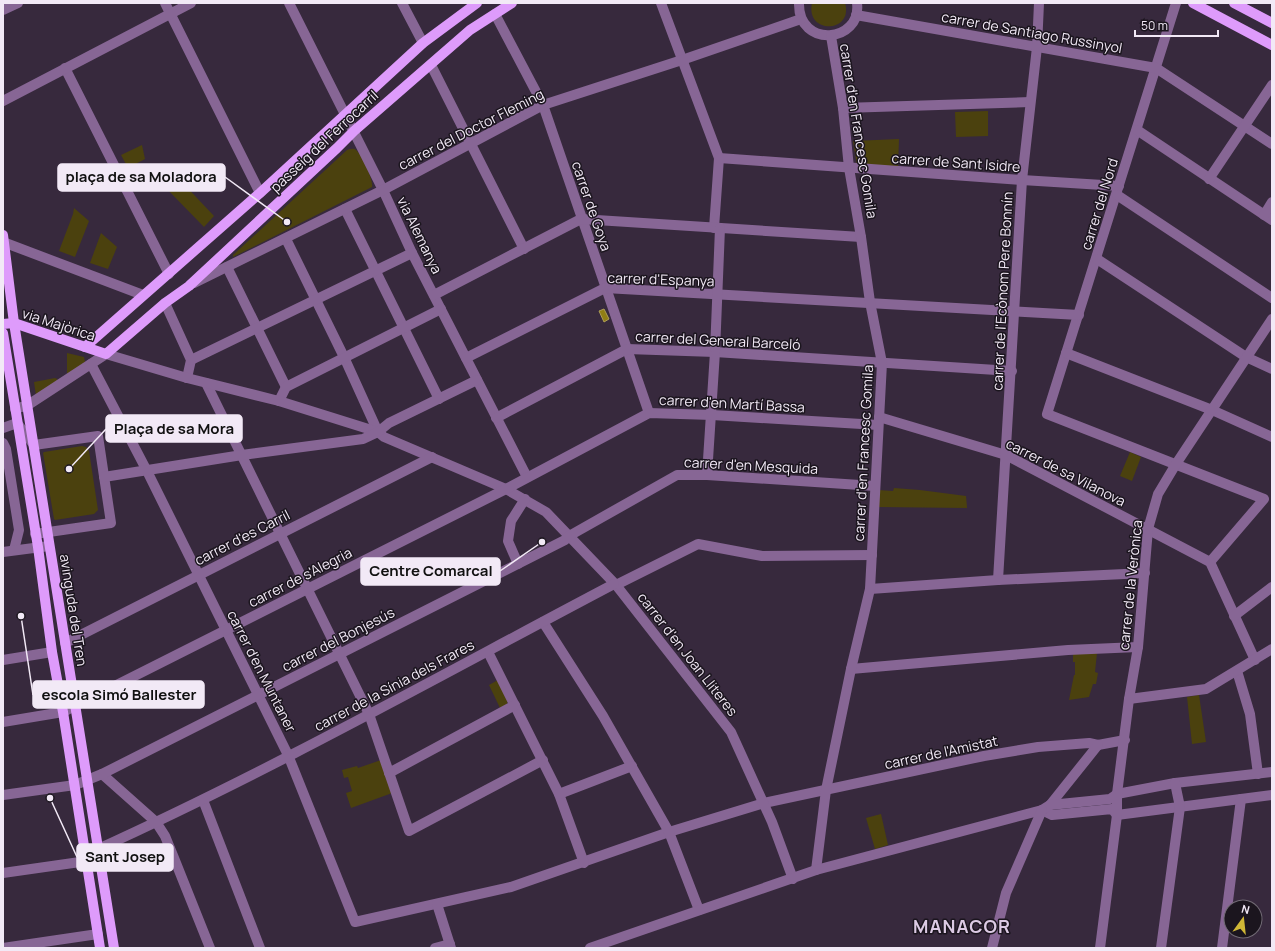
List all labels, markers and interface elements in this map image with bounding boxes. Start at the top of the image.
street label: carrer de Santiago Russinyol [940,7,1124,57]
scale bar [1135,12,1218,38]
text: 50 m [1141,17,1168,34]
street label: carrer d'en Francesc Gomila [836,42,882,220]
street label: carrer del Doctor Fleming [395,84,547,174]
street label: passeig del Ferrocarril [266,86,382,196]
street label: carrer de Sant Isidre [891,148,1021,176]
street label: carrer del Nord [1076,156,1122,252]
street label: carrer de Goya [568,159,616,253]
callout: plaça de sa Moladora [58,164,225,191]
text: plaça de sa Moladora [65,166,217,187]
street label: carrer de l'Ecònom Pere Bonnín [987,191,1017,391]
street label: via Alemanya [393,193,447,277]
street label: carrer d'Espanya [607,268,715,290]
street label: via Majòrica [20,303,98,345]
street label: carrer del General Barceló [635,326,801,354]
street label: carrer d'en Francesc Gomila [849,364,877,542]
street label: carrer d'en Martí Bassa [659,390,805,416]
callout: Plaça de sa Mora [106,415,242,442]
text: Plaça de sa Mora [114,418,234,439]
street label: carrer de sa Vilanova [1003,434,1129,510]
street label: carrer d'en Mesquida [684,452,818,478]
street label: carrer d'es Carril [191,505,293,569]
street label: carrer de la Verònica [1114,519,1146,651]
street label: carrer de s'Alegria [245,543,355,611]
street label: avinguda del Tren [56,553,92,667]
callout: Centre Comarcal [361,558,500,585]
text: Centre Comarcal [369,560,493,581]
street label: carrer d'en Joan Lliteres [634,588,742,720]
street label: carrer del Bonjesús [278,602,398,676]
street label: carrer d'en Muntaner [223,607,301,735]
street label: carrer de la Sínia dels Frares [311,635,477,735]
callout: escola Simó Ballester [33,681,204,708]
text: escola Simó Ballester [41,684,197,705]
street label: carrer de l'Amistat [883,731,1000,773]
callout: Sant Josep [77,844,173,871]
text: Sant Josep [85,846,165,867]
north arrow [1223,899,1263,939]
text: N [1240,901,1252,917]
district label: MANACOR [913,914,1011,938]

